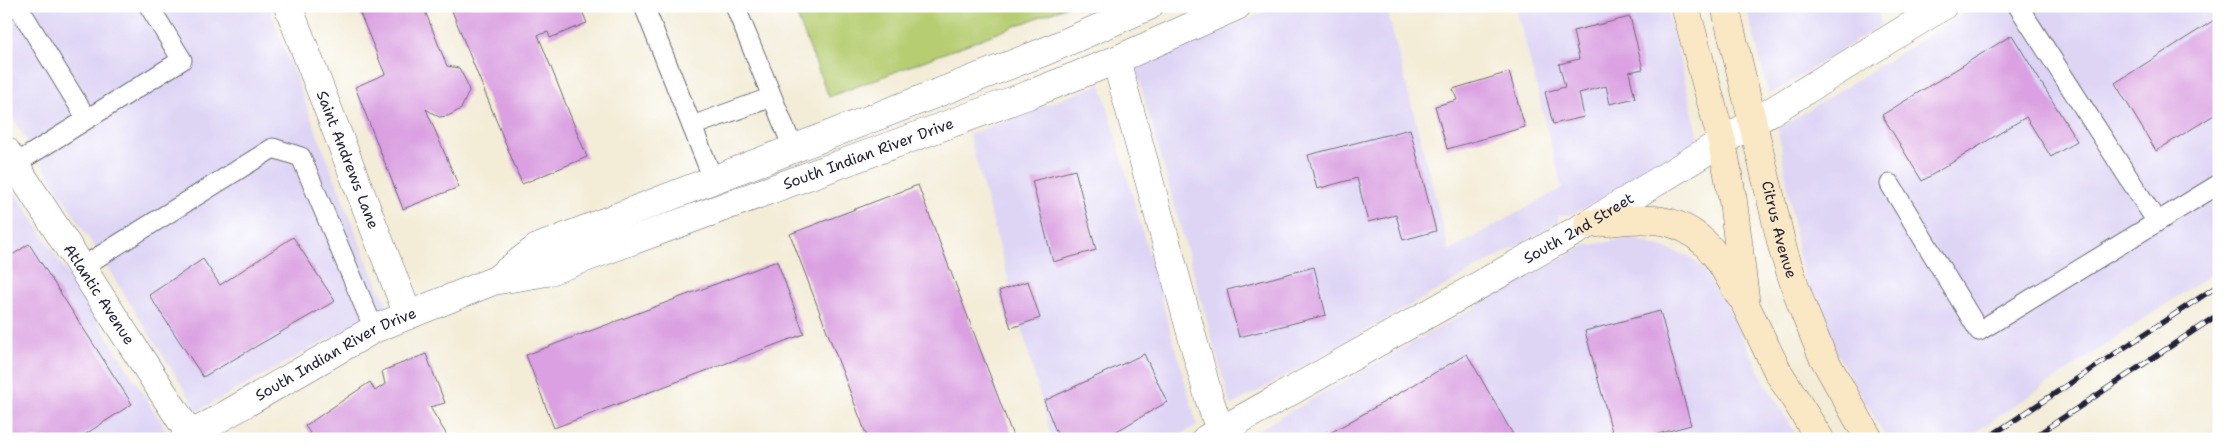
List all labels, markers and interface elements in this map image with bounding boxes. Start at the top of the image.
street label: Saint Andrews Lane [312,88,384,232]
street label: South Indian River Drive [780,113,956,194]
street label: Citrus Avenue [1757,179,1802,281]
street label: South 2nd Street [1520,188,1637,268]
street label: Atlantic Avenue [59,240,139,349]
street label: South Indian River Drive [252,303,419,406]

